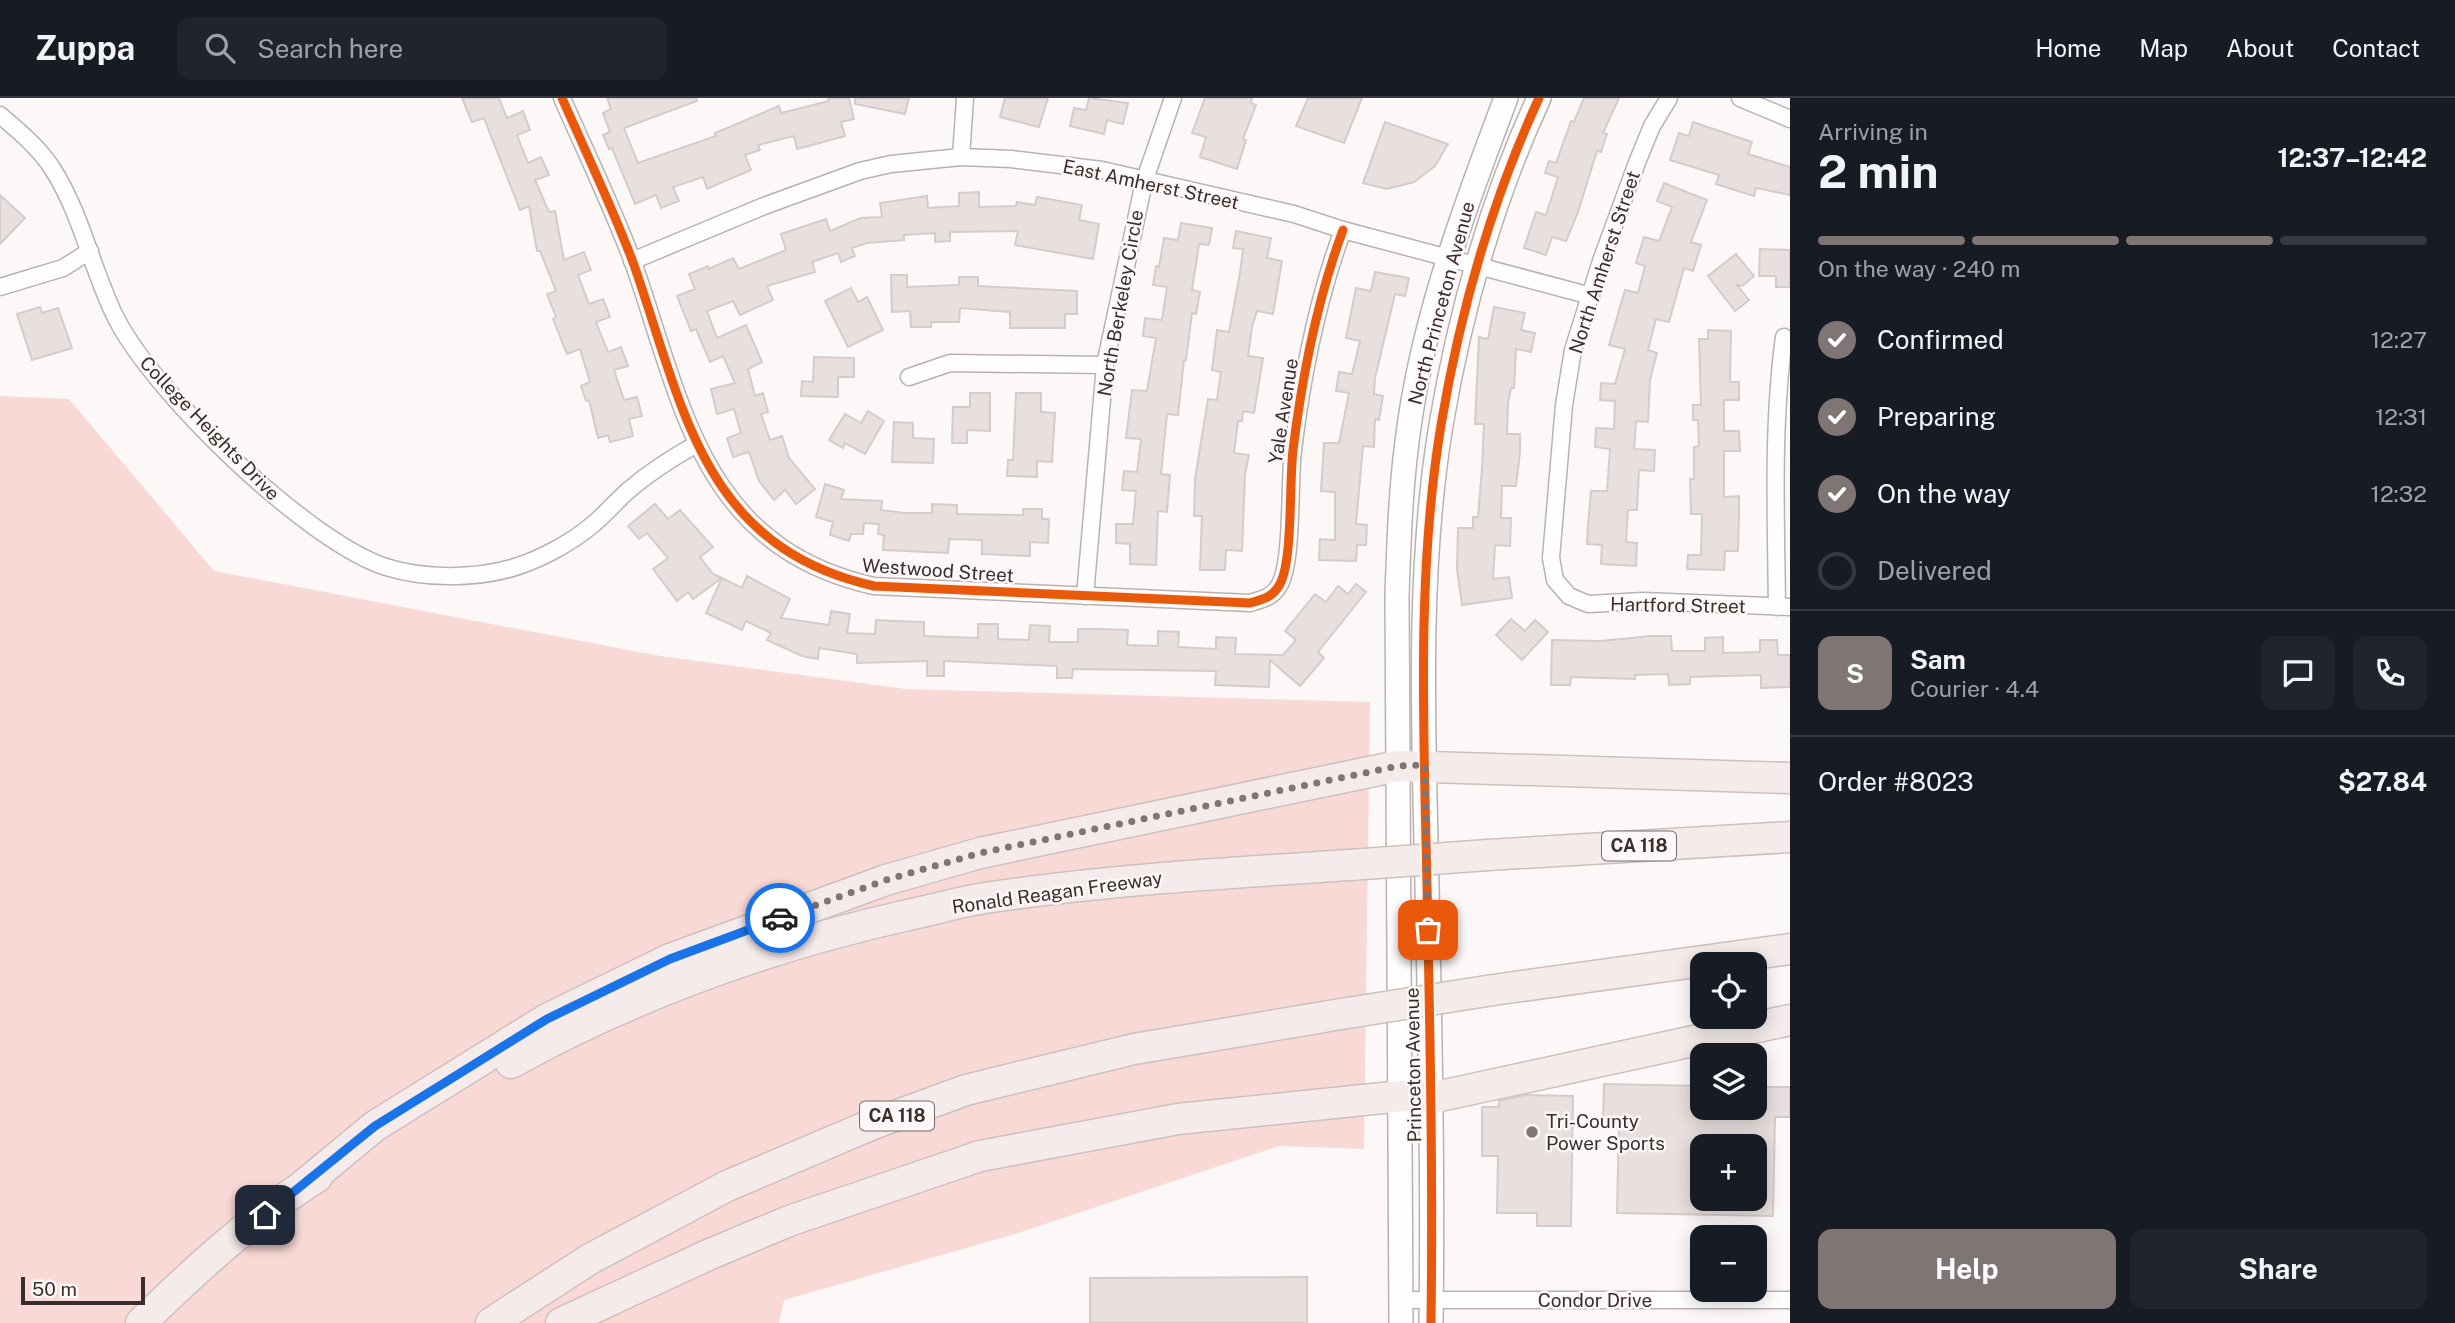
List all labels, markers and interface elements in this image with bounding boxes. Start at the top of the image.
search box [177,17,667,80]
text: Zuppa [35,29,135,67]
icon: search [201,29,239,67]
text: Search here [257,33,403,64]
text: Home [2035,34,2101,62]
text: Map [2139,34,2188,62]
text: About [2226,34,2294,62]
text: Contact [2332,34,2420,62]
text: Arriving in [1818,118,1928,145]
text: 12:37–12:42 [2277,142,2427,173]
text: 2 min [1818,144,1938,198]
street label: East Amherst Street [1061,155,1241,213]
street label: North Amherst Street [1564,168,1644,356]
street label: North Princeton Avenue [1403,199,1479,407]
street label: North Berkeley Circle [1093,208,1147,398]
text: On the way · 240 m [1818,255,2020,282]
icon: check [1818,321,1856,359]
text: Confirmed [1877,324,2004,355]
text: 12:27 [2371,326,2427,353]
street label: College Heights Drive [136,352,284,504]
street label: Yale Avenue [1264,357,1302,465]
icon: check [1818,398,1856,436]
text: Preparing [1877,401,1996,432]
text: 12:31 [2375,403,2427,430]
icon: check [1818,475,1856,513]
text: On the way [1877,478,2011,509]
text: 12:32 [2371,480,2427,507]
street label: Westwood Street [861,554,1015,586]
text: Delivered [1877,555,1992,586]
street label: Hartford Street [1610,593,1746,617]
button: chat [2261,636,2335,710]
button: phone [2353,636,2427,710]
text: Sam [1910,644,1966,675]
text: S [1846,658,1864,689]
text: Courier · 4.4 [1910,675,2039,702]
text: Order #8023 [1818,766,1974,797]
text: $27.84 [2338,766,2427,797]
road number: CA 118 [1602,832,1676,860]
street label: Ronald Reagan Freeway [950,866,1164,918]
courier [745,883,815,953]
icon: car [761,899,799,937]
pin [1398,900,1458,960]
icon: bag [1409,911,1447,949]
map controls [1690,952,1767,1302]
button: locate [1690,952,1767,1029]
street label: Princeton Avenue [1401,988,1425,1142]
button: layers [1690,1043,1767,1120]
road number: CA 118 [860,1101,934,1130]
place label: Tri-County Power Sports [1546,1110,1665,1154]
marker: Tri-County Power Sports [1524,1124,1540,1140]
button: + [1690,1134,1767,1211]
pin [235,1185,295,1245]
icon: home [246,1196,284,1234]
button: − [1690,1225,1767,1302]
button: Help [1818,1229,2116,1309]
button: Share [2130,1229,2427,1309]
scale bar [21,1274,145,1306]
text: 50 m [32,1278,77,1300]
street label: Condor Drive [1538,1289,1652,1311]

